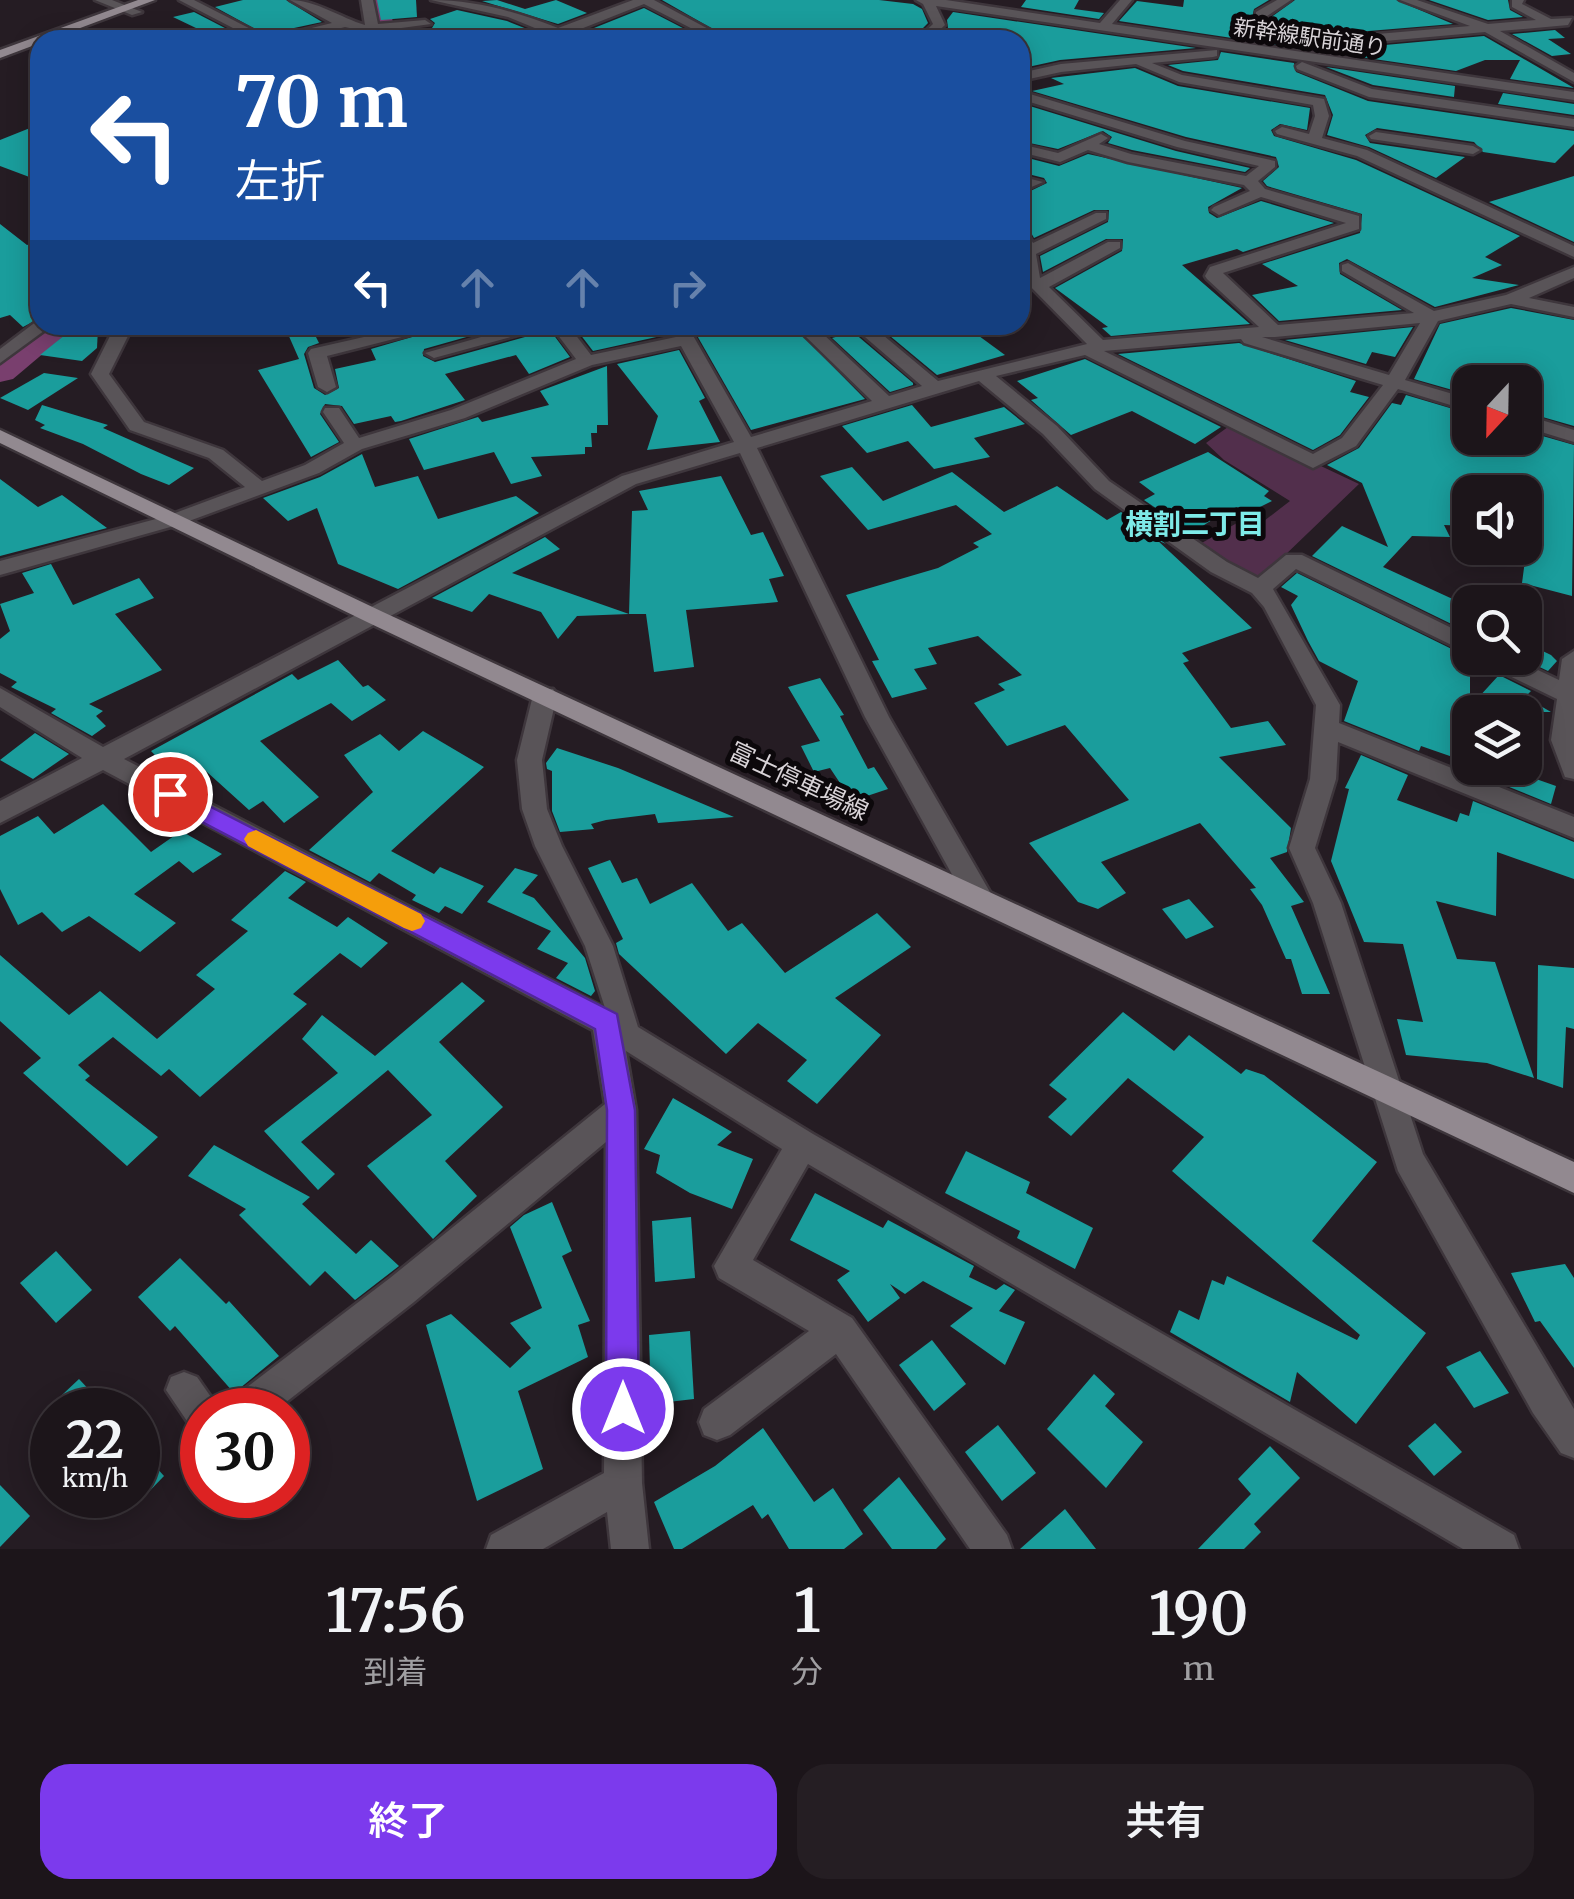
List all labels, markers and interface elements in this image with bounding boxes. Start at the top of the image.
street label: 新幹線駅前通り [1232,12,1388,62]
text: 70 m [235,58,408,146]
icon: left [70,70,200,200]
text: 左折 [235,153,325,209]
icon: left [345,260,400,315]
icon: ahead [450,260,505,315]
icon: ahead [555,260,610,315]
icon: right [660,260,715,315]
north arrow [1452,365,1542,455]
map controls [1452,365,1542,785]
button: sound [1452,475,1542,565]
district label: 横割二丁目 [1125,506,1265,542]
button: search [1452,585,1542,675]
button: layers [1452,695,1542,785]
street label: 富士停車場線 [724,735,874,827]
pin [128,752,213,837]
icon: arrive [143,767,198,822]
position arrow [571,1357,675,1461]
speed limit sign: 30 [180,1388,310,1518]
text: 22 [66,1409,124,1472]
text: km/h [62,1462,128,1494]
text: 17:56 [325,1573,466,1648]
text: 1 [793,1573,821,1648]
text: 190 [1148,1576,1249,1651]
text: m [1183,1649,1214,1689]
text: 到着 [364,1652,428,1692]
text: 分 [791,1652,823,1692]
button: 終了 [40,1764,777,1879]
button: 共有 [797,1764,1534,1879]

